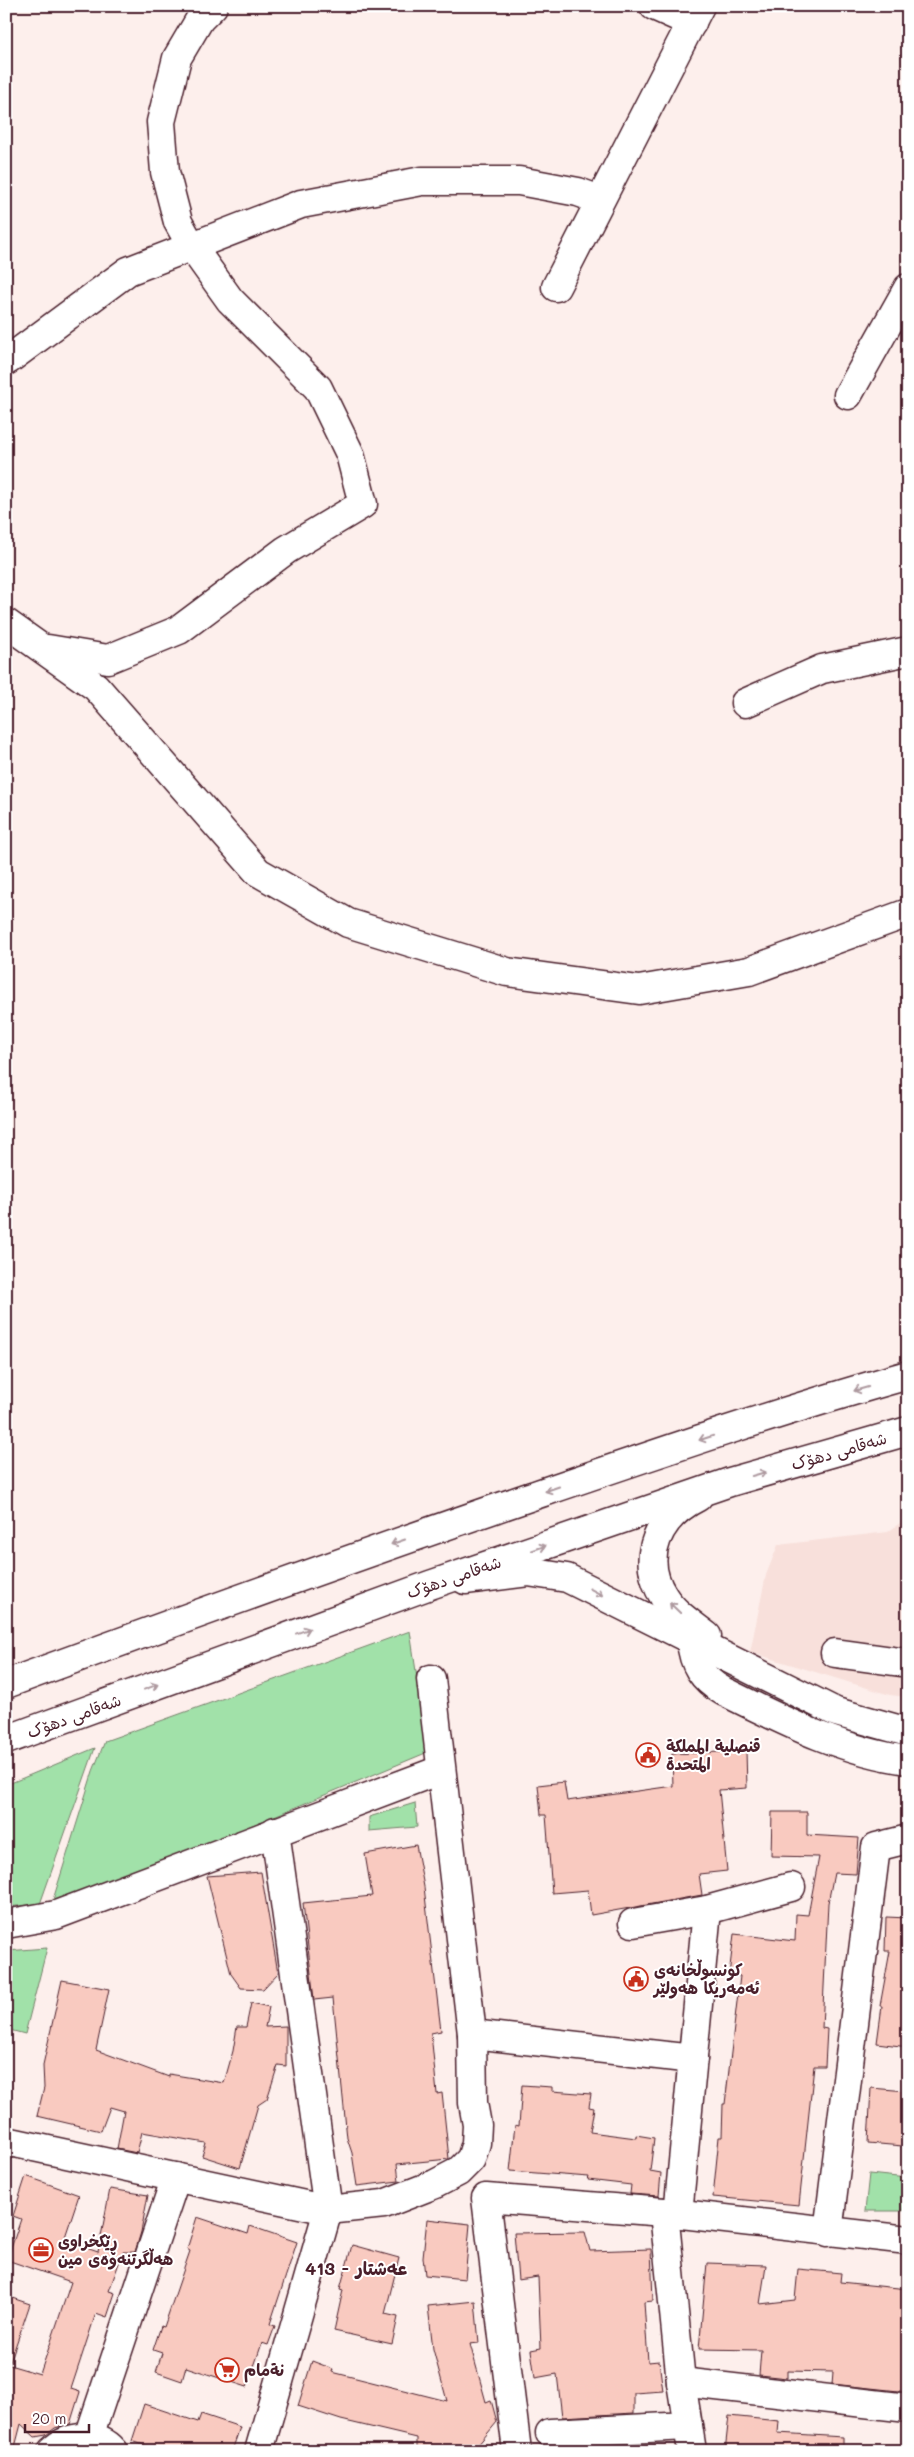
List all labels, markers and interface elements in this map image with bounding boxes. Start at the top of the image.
one-way arrow [853,1384,869,1394]
street label: شەقامی دهۆک [789,1427,889,1475]
one-way arrow [699,1434,714,1443]
one-way arrow [751,1468,767,1478]
one-way arrow [544,1485,560,1494]
one-way arrow [390,1537,406,1547]
one-way arrow [530,1542,546,1552]
street label: شەقامی دهۆک [404,1551,504,1603]
one-way arrow [589,1587,603,1597]
one-way arrow [668,1602,681,1614]
one-way arrow [295,1626,310,1635]
one-way arrow [142,1682,158,1691]
street label: شەقامی دهۆک [24,1689,124,1743]
place label: قنصلية المملكة المتحدة [666,1735,761,1774]
public building icon: قنصلية المملكة المتحدة [635,1742,661,1768]
place label: کونسوڵخانەی ئەمەریکا هەولێر [652,1959,760,1999]
public building icon: کونسوڵخانەی ئەمەریکا هەولێر [623,1966,649,1992]
place label: ڕێکخراوی هەڵگرتنەوەی مین [58,2230,173,2270]
office icon: ڕێکخراوی هەڵگرتنەوەی مین [28,2237,54,2263]
district label: عه‌شتار - 413 [305,2256,407,2280]
supermarket icon: نةمام [214,2357,240,2383]
place label: نةمام [244,2359,284,2383]
scale bar [25,2402,89,2434]
text: 20 m [32,2408,66,2428]

